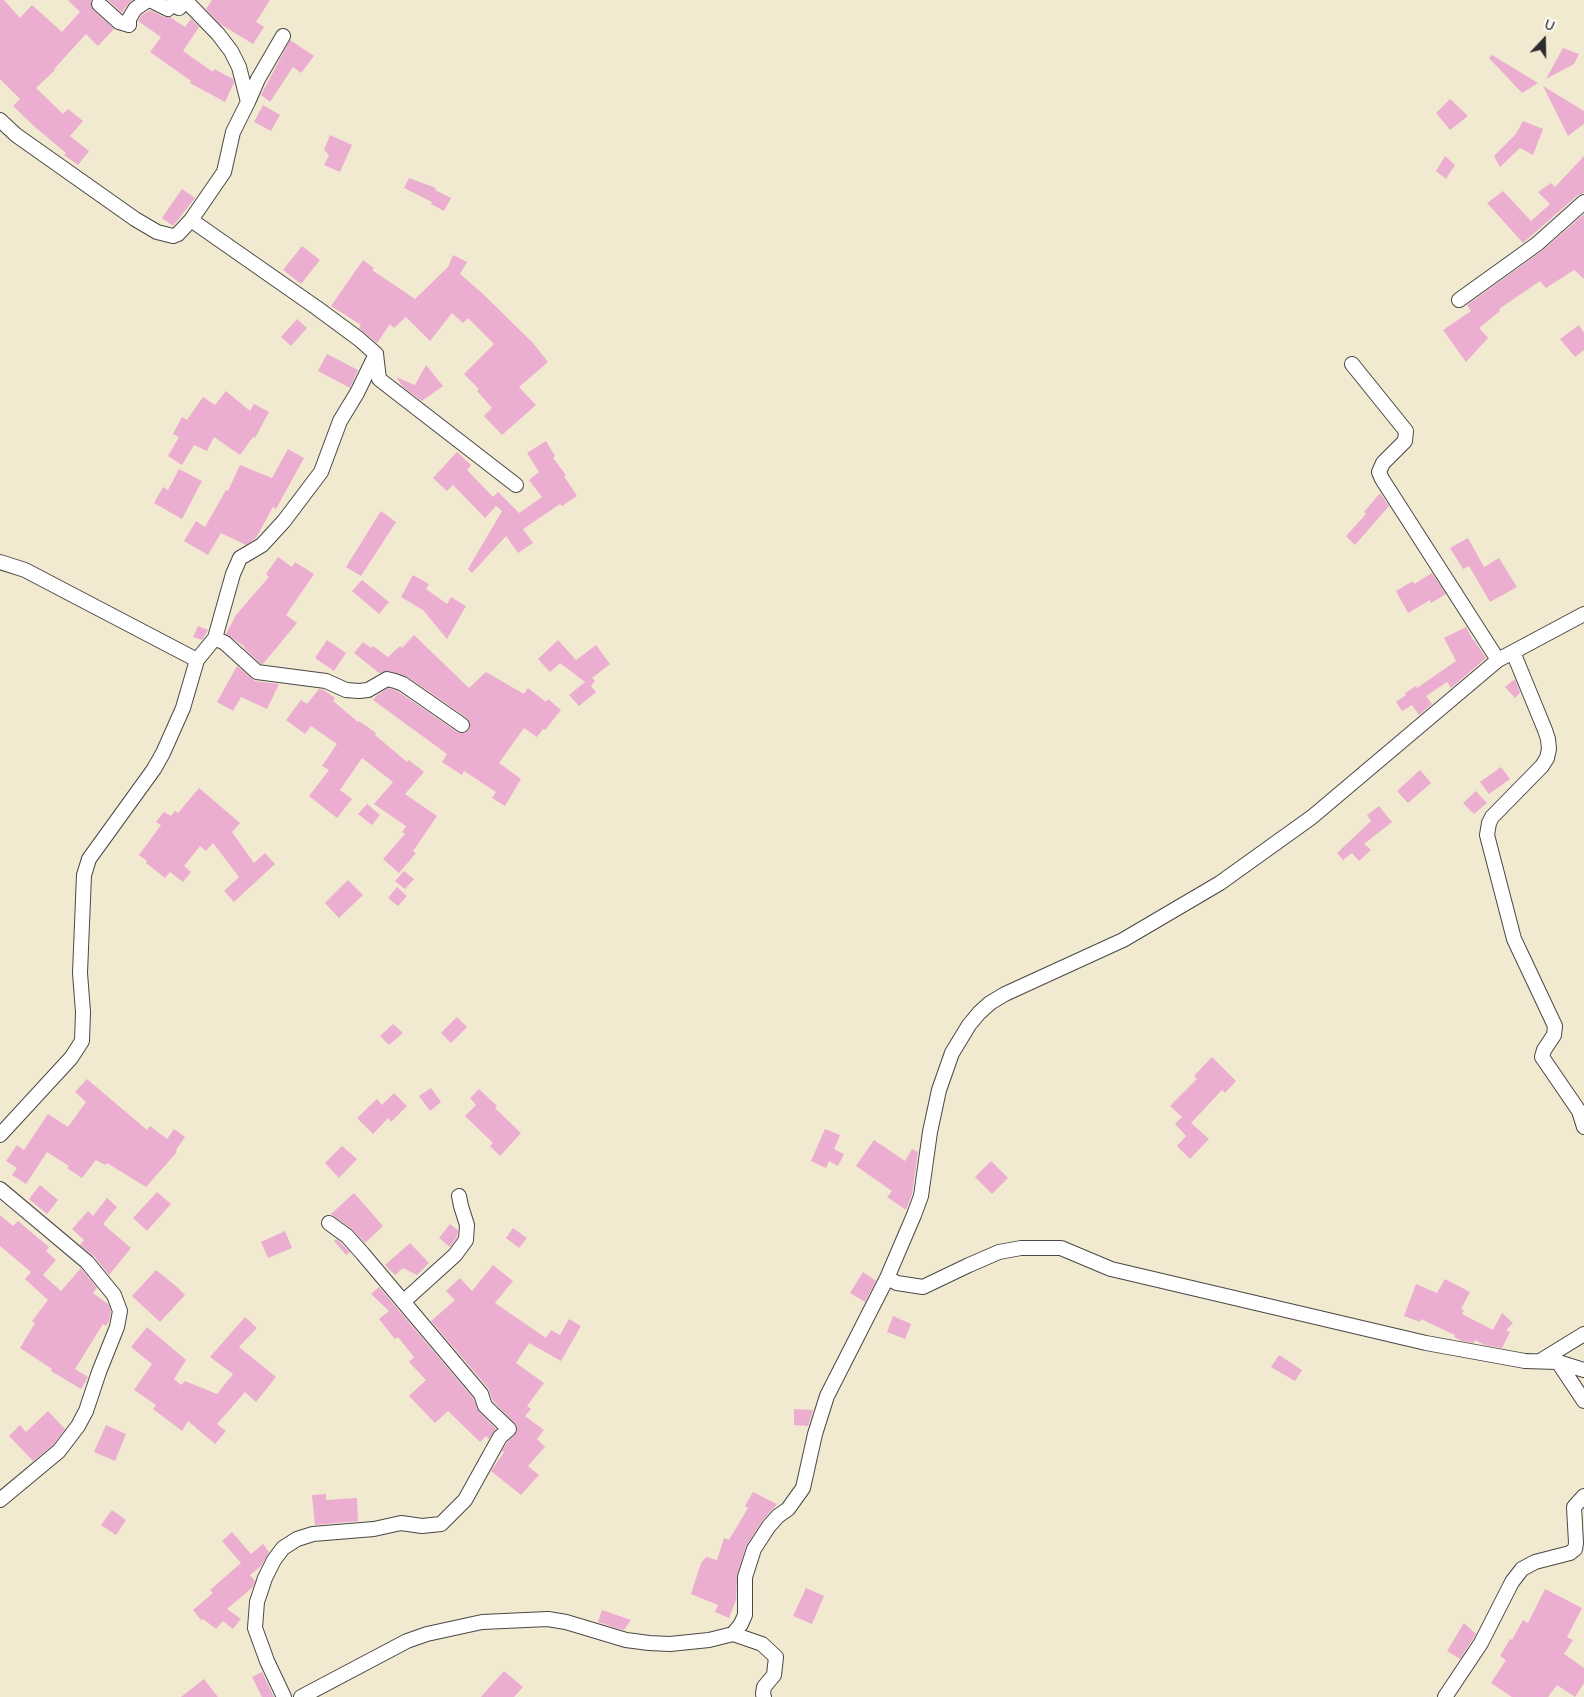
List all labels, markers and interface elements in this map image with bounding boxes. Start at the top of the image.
north arrow [1519,15,1569,65]
text: U [1542,16,1557,35]

